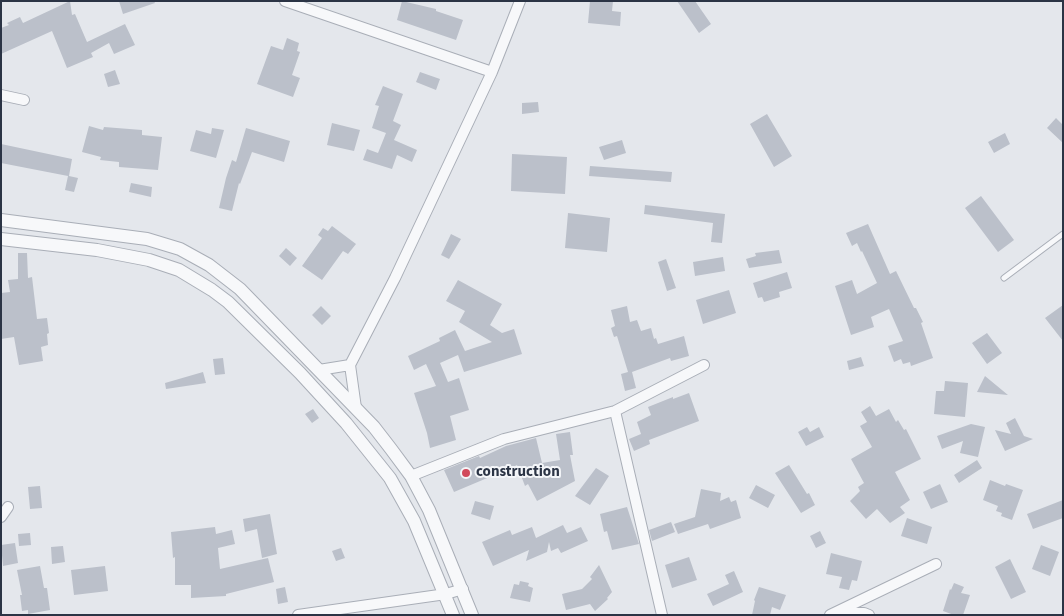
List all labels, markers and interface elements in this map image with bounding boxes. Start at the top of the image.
place label: construction [476,464,560,482]
marker: construction [460,467,472,479]

